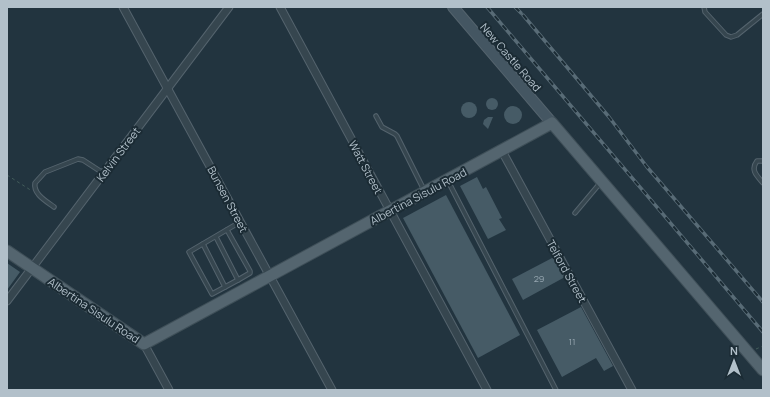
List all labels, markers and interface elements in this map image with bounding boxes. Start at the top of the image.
street label: New Castle Road [477,20,545,94]
street label: Kelvin Street [93,124,143,184]
street label: Watt Street [346,138,386,196]
street label: Bunsen Street [204,163,252,235]
street label: Albertina Sisulu Road [367,164,469,228]
street label: Telford Street [544,237,590,305]
house number: 29 [534,272,544,285]
street label: Albertina Sisulu Road [45,274,143,346]
house number: 11 [568,335,576,348]
north arrow [714,341,754,381]
text: N [730,343,738,358]

